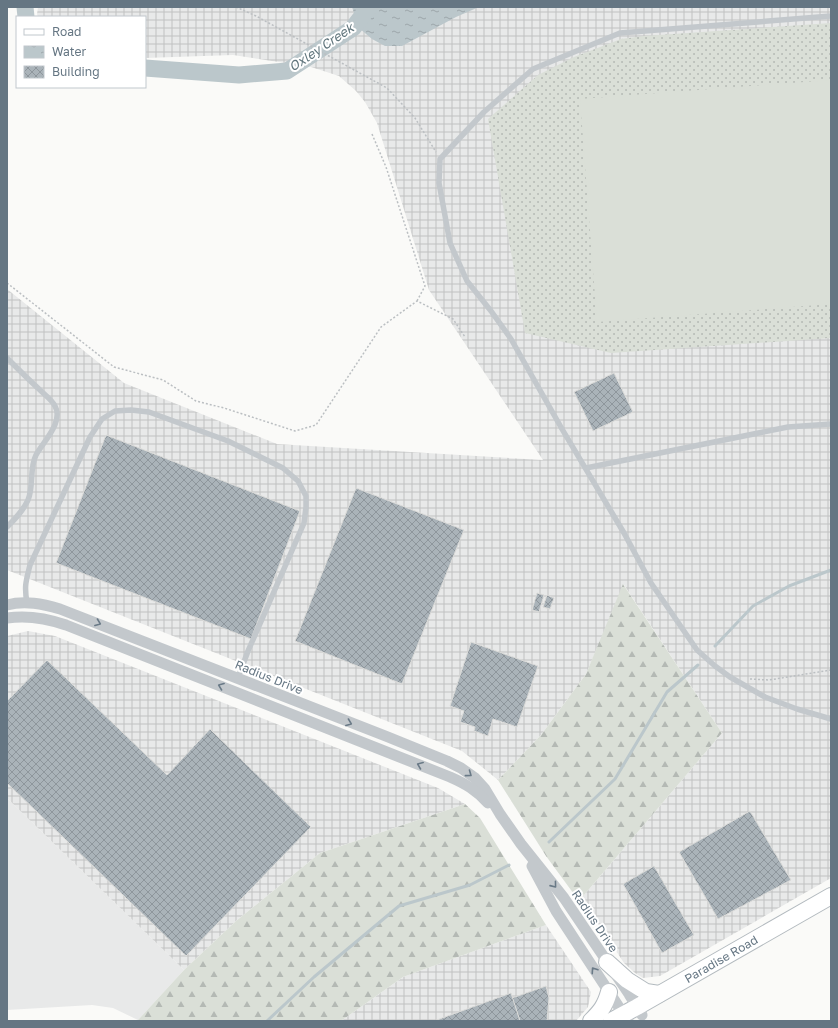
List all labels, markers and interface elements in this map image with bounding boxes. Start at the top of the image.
legend [16,16,146,88]
water label: Oxley Creek [286,19,358,75]
text: Road [52,24,81,39]
text: Water [52,44,86,59]
text: Building [52,64,100,79]
one-way arrow [95,619,102,627]
street label: Radius Drive [233,657,305,697]
one-way arrow [218,683,225,691]
one-way arrow [346,718,353,726]
one-way arrow [417,762,425,770]
one-way arrow [464,769,471,776]
one-way arrow [550,881,557,888]
street label: Radius Drive [569,887,621,955]
street label: Paradise Road [682,932,760,986]
one-way arrow [592,967,599,974]

